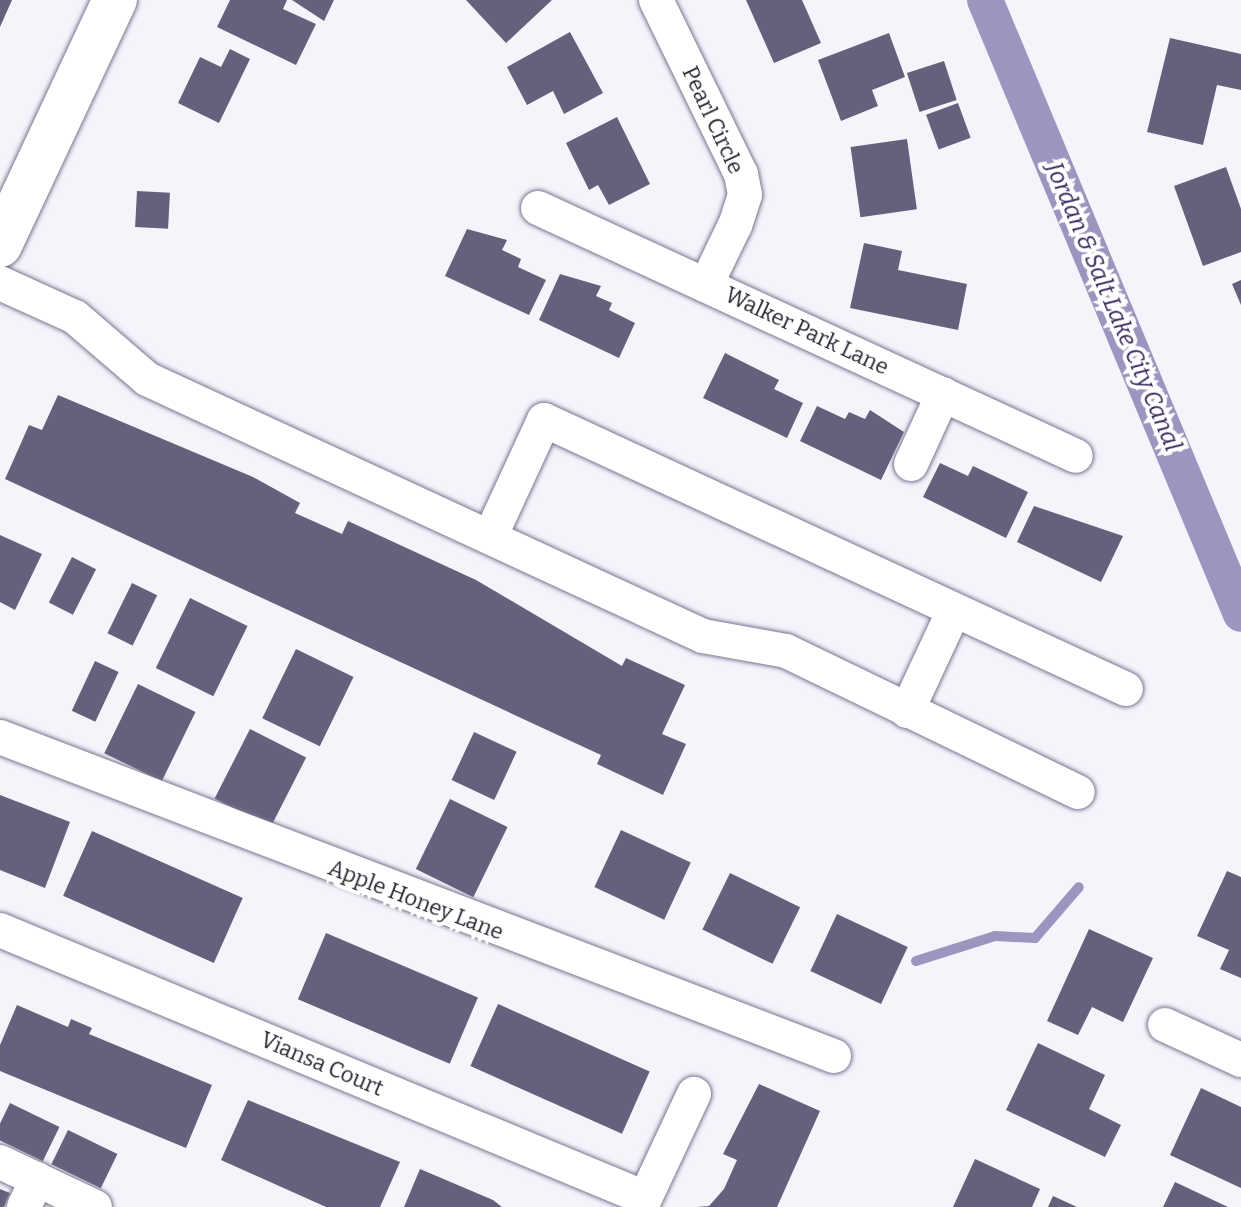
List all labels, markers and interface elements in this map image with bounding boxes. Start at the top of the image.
street label: Pearl Circle [677,62,749,178]
water label: Jordan & Salt Lake City Canal [1039,158,1187,456]
street label: Walker Park Lane [721,282,893,380]
street label: Apple Honey Lane [325,854,507,946]
street label: Viansa Court [257,1026,387,1102]

